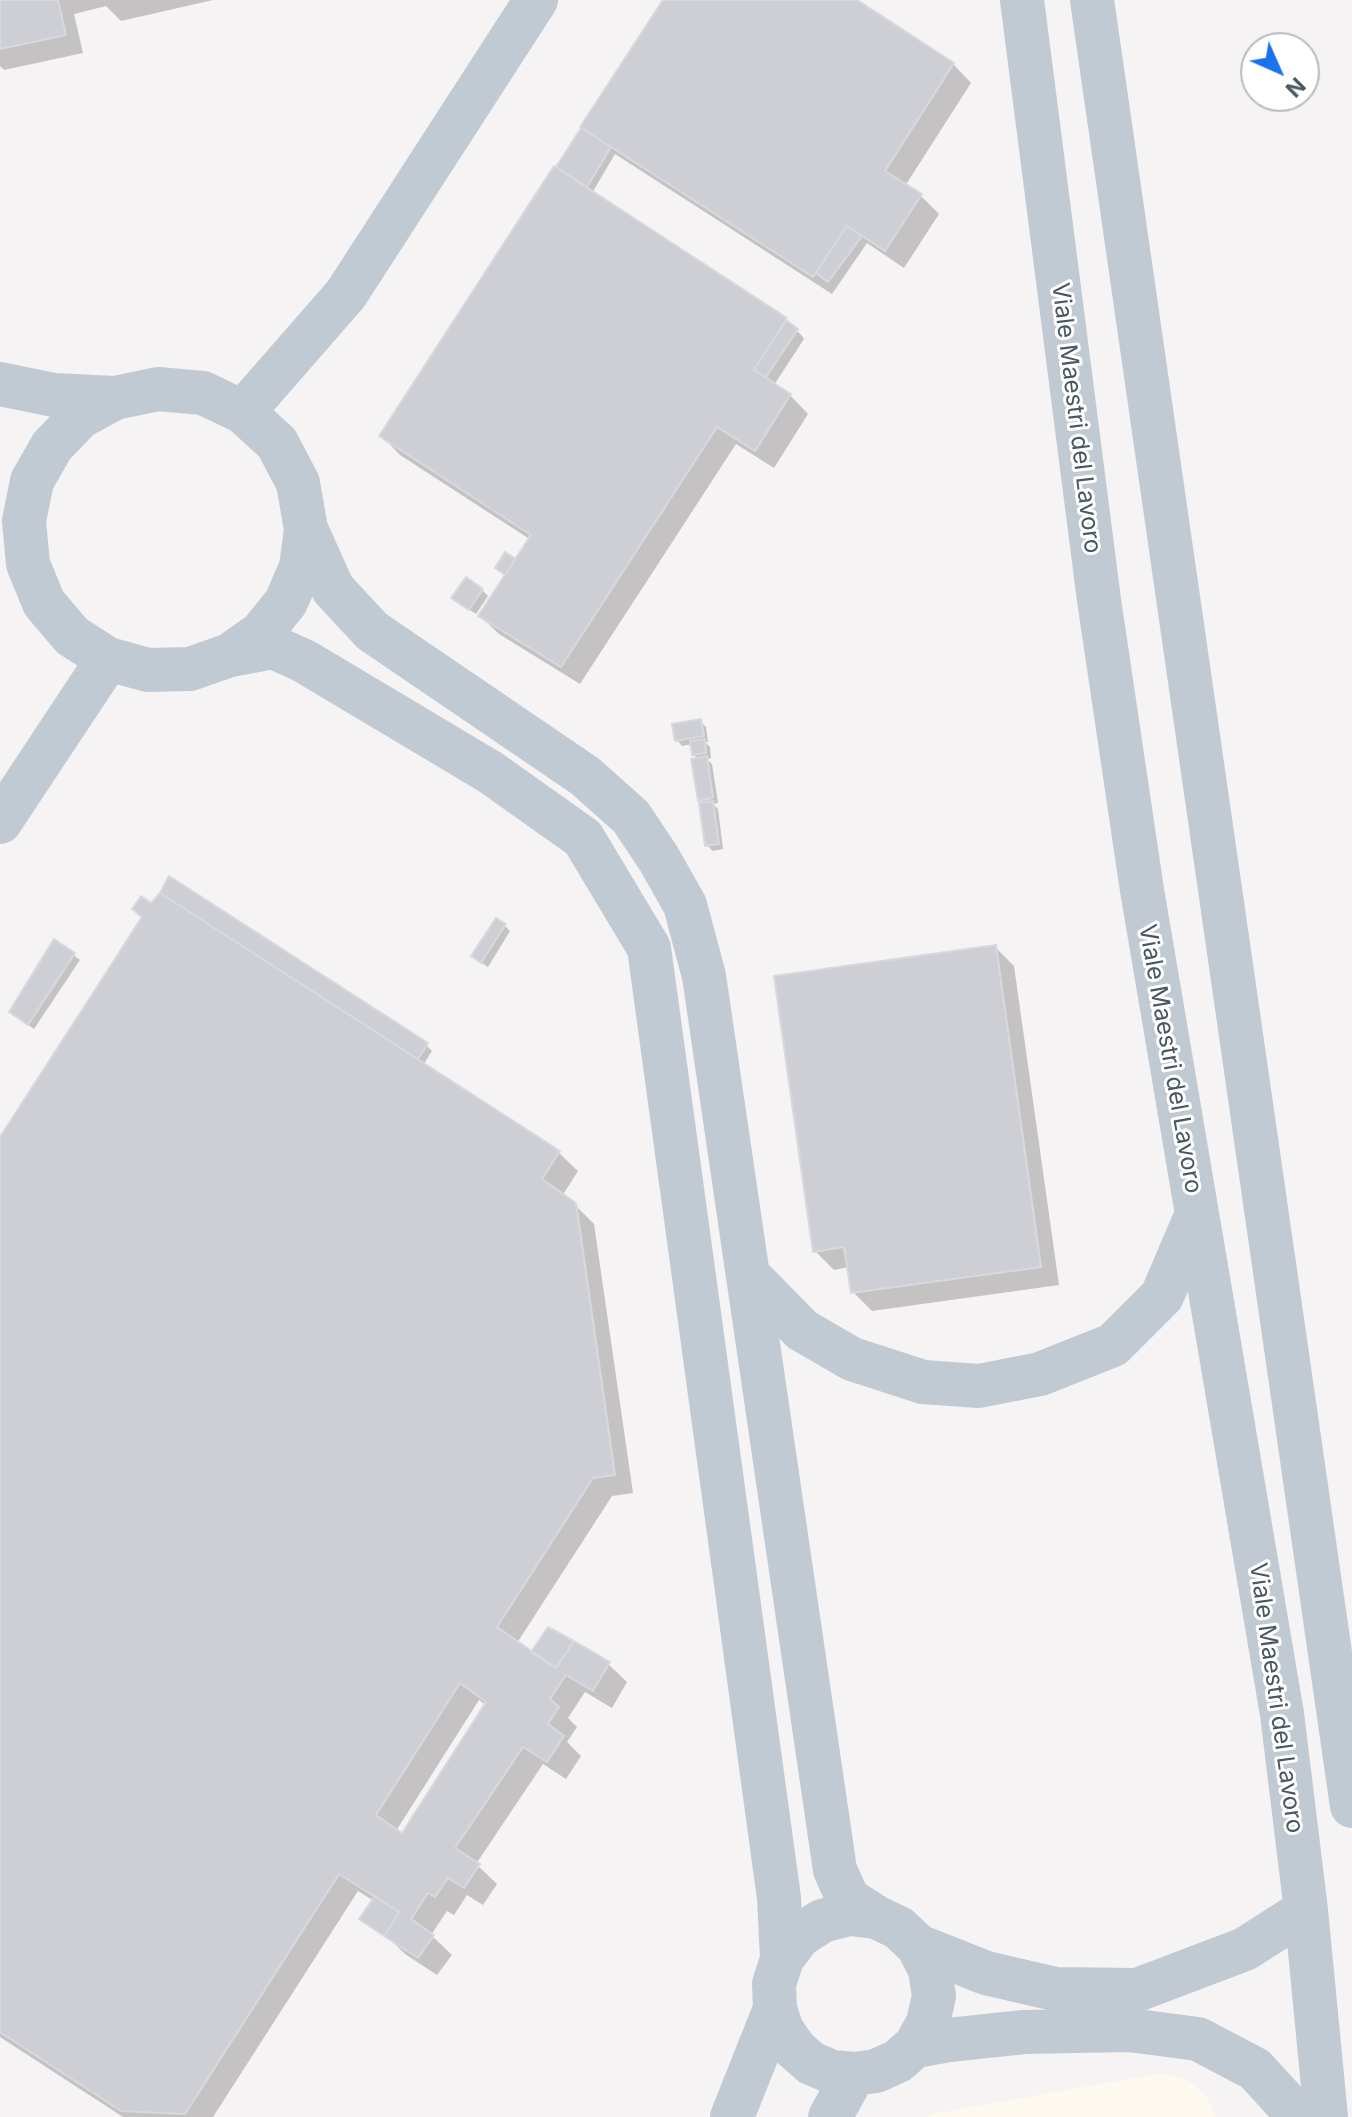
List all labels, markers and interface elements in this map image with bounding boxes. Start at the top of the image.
north arrow [1240,32,1320,112]
text: N [1280,72,1311,103]
street label: Viale Maestri del Lavoro [1045,281,1107,555]
street label: Viale Maestri del Lavoro [1132,922,1208,1196]
street label: Viale Maestri del Lavoro [1243,1561,1309,1835]

